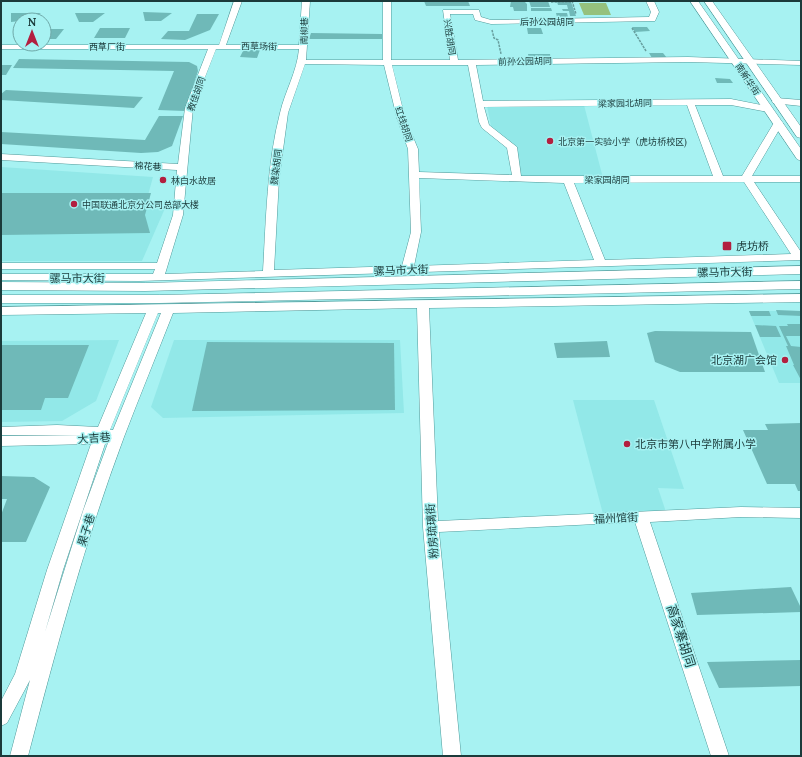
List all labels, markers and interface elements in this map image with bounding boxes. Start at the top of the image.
north arrow [12,12,52,52]
text: N [28,15,37,29]
street label: 后孙公园胡同 [520,16,574,27]
street label: 南柳巷 [298,17,310,45]
street label: 兴胜胡同 [442,18,458,56]
street label: 西草场街 [241,40,277,52]
street label: 西草厂街 [89,41,125,52]
street label: 前孙公园胡同 [498,55,552,67]
street label: 南新华街 [733,61,763,97]
street label: 教佳胡同 [185,75,207,113]
street label: 梁家园北胡同 [598,97,652,109]
street label: 红线胡同 [393,105,415,143]
marker: 北京第一实验小学（虎坊桥校区) [545,136,555,146]
place label: 北京第一实验小学（虎坊桥校区) [558,136,687,148]
street label: 魏染胡同 [268,148,284,186]
street label: 棉花巷 [134,160,162,172]
street label: 梁家园胡同 [584,174,630,185]
marker: 林白水故居 [158,175,168,185]
place label: 林白水故居 [171,175,216,186]
marker: 中国联通北京分公司总部大楼 [69,199,79,209]
place label: 中国联通北京分公司总部大楼 [82,199,199,210]
place label: 虎坊桥 [736,239,769,253]
marker: 虎坊桥 [721,240,733,252]
street label: 骡马市大街 [373,262,429,278]
street label: 骡马市大街 [697,265,753,279]
street label: 骡马市大街 [50,271,105,285]
place label: 北京湖广会馆 [711,353,777,367]
marker: 北京湖广会馆 [780,355,790,365]
street label: 大吉巷 [77,430,111,446]
place label: 北京市第八中学附属小学 [635,437,756,451]
marker: 北京市第八中学附属小学 [622,439,632,449]
street label: 粉房琉璃街 [423,503,441,559]
street label: 福州馆街 [594,510,638,526]
street label: 果子巷 [74,512,98,548]
street label: 高家寨胡同 [663,602,699,670]

